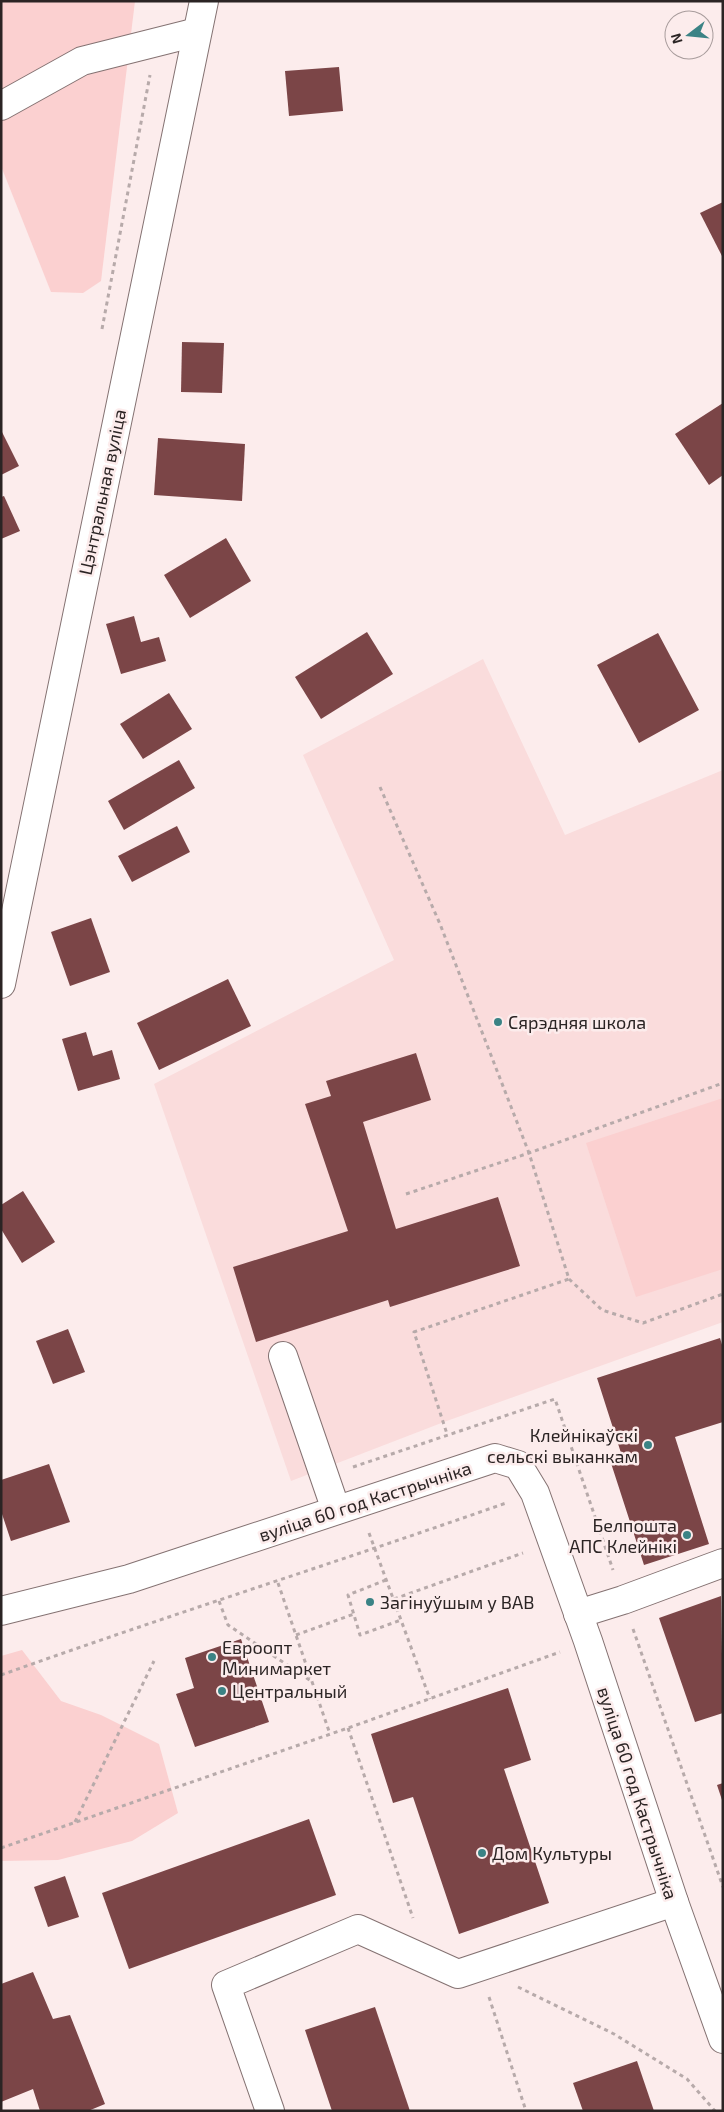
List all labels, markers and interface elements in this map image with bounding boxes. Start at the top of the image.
north arrow [664,10,714,60]
text: N [666,32,686,46]
street label: Цэнтральная вуліца [74,407,130,577]
place label: Сярэдняя школа [508,1011,646,1033]
marker: Сярэдняя школа [492,1016,504,1028]
place label: Клейнікаўскі сельскі выканкам [487,1424,638,1467]
marker: Клейнікаўскі сельскі выканкам [642,1439,654,1451]
street label: вуліца 60 год Кастрычніка [256,1456,474,1546]
place label: Белпошта АПС Клейнікі [569,1514,677,1557]
marker: Белпошта АПС Клейнікі [681,1529,693,1541]
place label: Загінуўшым у ВАВ [380,1591,534,1613]
marker: Загінуўшым у ВАВ [364,1596,376,1608]
place label: Евроопт Минимаркет [222,1636,331,1679]
marker: Евроопт Минимаркет [206,1651,218,1663]
place label: Центральный [232,1680,347,1702]
street label: вуліца 60 год Кастрычніка [593,1684,683,1902]
marker: Центральный [216,1685,228,1697]
place label: Дом Культуры [492,1842,612,1864]
marker: Дом Культуры [476,1847,488,1859]

